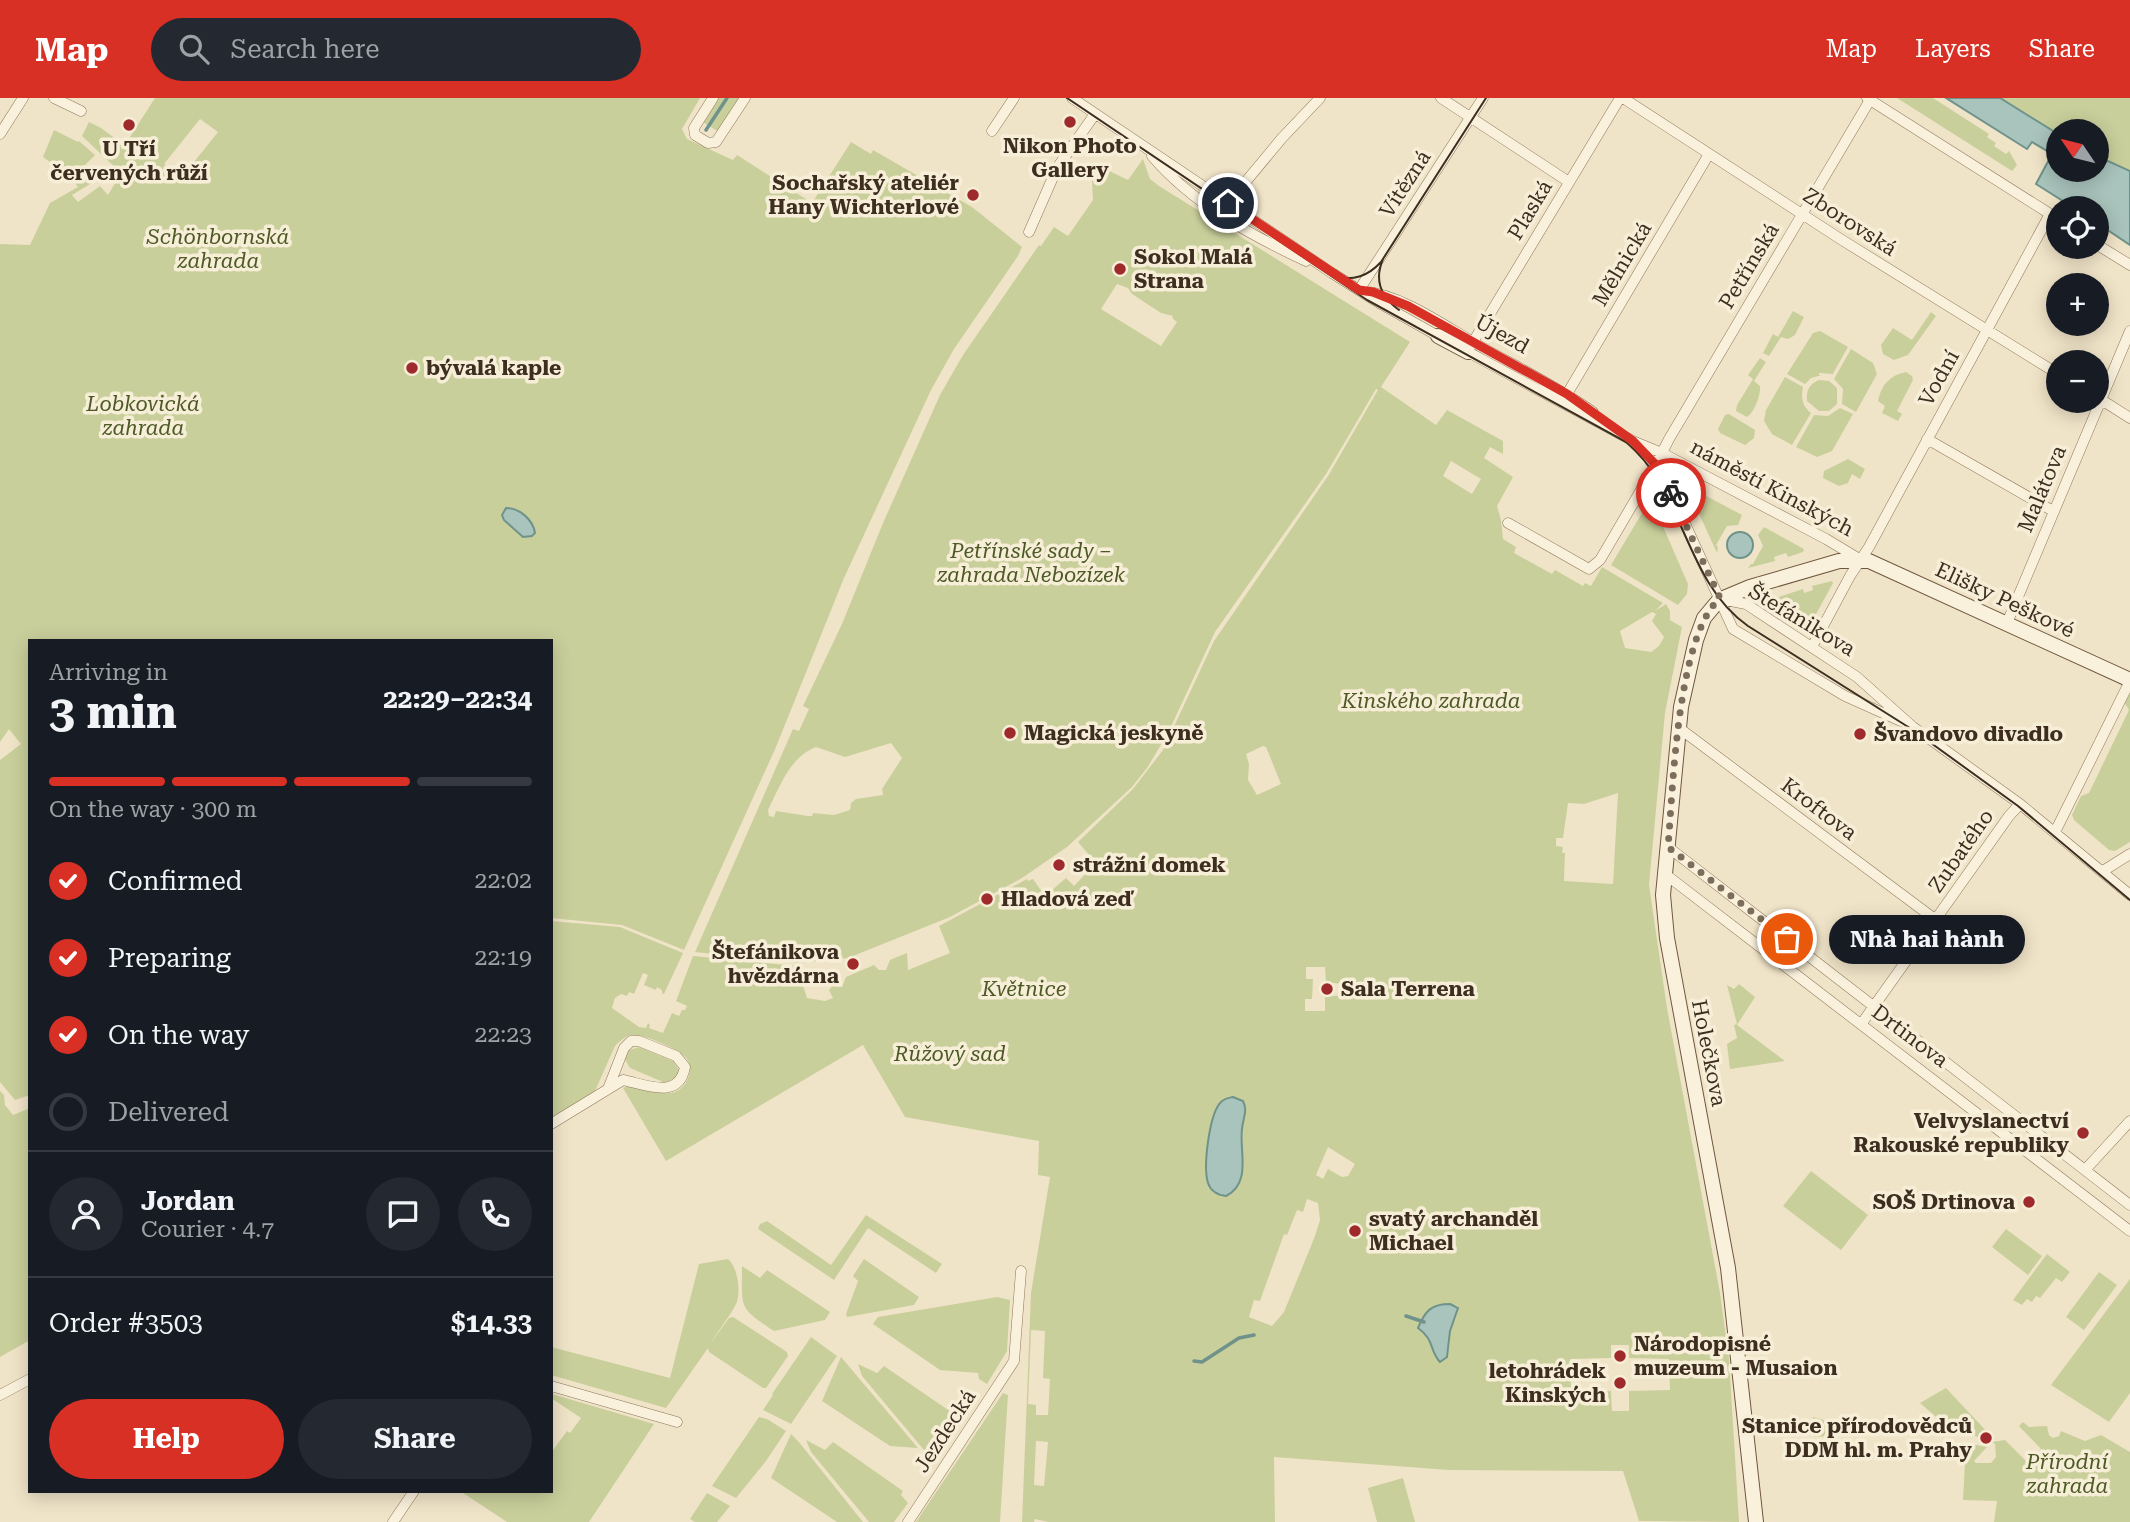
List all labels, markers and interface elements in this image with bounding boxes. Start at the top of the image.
search box [151,18,641,81]
text: Map [35,30,109,69]
icon: search [175,30,213,68]
text: Search here [231,34,380,64]
text: Map [1826,35,1877,63]
text: Layers [1915,35,1991,63]
text: Share [2029,35,2095,63]
marker: Nikon Photo Gallery [1062,114,1078,130]
marker: U Tří červených růží [121,117,137,133]
north arrow [2046,119,2109,182]
map controls [2046,119,2109,413]
place label: Nikon Photo Gallery [1003,134,1137,182]
place label: U Tří červených růží [50,137,208,185]
street label: Vítězná [1374,145,1436,222]
place label: Sochařský ateliér Hany Wichterlové [768,171,959,219]
pin [1198,173,1258,233]
street label: Plaská [1503,175,1557,244]
street label: Zborovská [1799,183,1902,261]
icon: home [1209,184,1247,222]
marker: Sochařský ateliér Hany Wichterlové [965,187,981,203]
button: locate [2046,196,2109,259]
street label: Mělnická [1588,217,1657,310]
street label: Petřínská [1714,218,1784,313]
park label: Schönbornská zahrada [146,225,289,273]
place label: Sokol Malá Strana [1134,245,1253,293]
marker: Sokol Malá Strana [1112,261,1128,277]
button: + [2046,273,2109,336]
street label: Újezd [1471,309,1534,359]
street label: Vodní [1914,346,1964,410]
button: − [2046,350,2109,413]
place label: bývalá kaple [426,356,561,380]
marker: bývalá kaple [404,360,420,376]
park label: Lobkovická zahrada [85,392,200,440]
street label: náměstí Kinských [1686,435,1858,541]
street label: Malátova [2013,441,2071,536]
courier [1636,458,1706,528]
icon: bike [1652,474,1690,512]
park label: Petřínské sady – zahrada Nebozízek [937,539,1126,587]
street label: Elišky Peškové [1932,557,2078,643]
street label: Štefánikova [1744,578,1861,661]
text: Arriving in [49,659,168,686]
text: 22:29–22:34 [383,684,532,714]
text: 3 min [49,685,177,739]
park label: Kinského zahrada [1341,689,1520,713]
place label: Magická jeskyně [1024,721,1204,745]
place label: Švandovo divadlo [1874,721,2063,746]
marker: Magická jeskyně [1002,725,1018,741]
marker: Švandovo divadlo [1852,726,1868,742]
street label: Kroftova [1777,773,1862,846]
text: On the way · 300 m [49,796,257,823]
street label: Zubatého [1924,805,1998,897]
place label: strážní domek [1073,853,1226,877]
marker: strážní domek [1051,857,1067,873]
icon: check [49,862,87,900]
text: Confirmed [108,866,243,896]
text: 22:02 [475,867,532,894]
place label: Hladová zeď [1001,887,1135,911]
marker: Hladová zeď [979,891,995,907]
pin [1757,909,1817,969]
callout: Nhà hai hành [1829,914,2025,964]
icon: bag [1768,920,1806,958]
text: Nhà hai hành [1850,926,2004,953]
icon: check [49,939,87,977]
place label: Štefánikova hvězdárna [712,939,840,988]
text: Preparing [108,943,231,973]
text: 22:19 [475,944,532,971]
marker: Štefánikova hvězdárna [845,956,861,972]
park label: Květnice [981,977,1066,1001]
place label: Sala Terrena [1341,977,1476,1001]
marker: Sala Terrena [1319,981,1335,997]
street label: Holečkova [1687,998,1731,1109]
street label: Drtinova [1867,1000,1953,1073]
icon: check [49,1016,87,1054]
text: On the way [108,1020,249,1050]
text: 22:23 [475,1021,532,1048]
park label: Růžový sad [893,1042,1006,1066]
text: Delivered [108,1097,229,1127]
place label: Velvyslanectví Rakouské republiky [1853,1109,2069,1157]
marker: Velvyslanectví Rakouské republiky [2075,1125,2091,1141]
button: person [49,1177,123,1251]
button: chat [366,1177,440,1251]
button: phone [458,1177,532,1251]
text: Jordan [141,1186,235,1216]
place label: SOŠ Drtinova [1873,1189,2016,1214]
marker: SOŠ Drtinova [2021,1194,2037,1210]
place label: svatý archanděl Michael [1369,1207,1538,1255]
text: Courier · 4.7 [141,1216,274,1243]
marker: svatý archanděl Michael [1347,1223,1363,1239]
text: Order #3503 [49,1308,203,1338]
text: $14.33 [451,1308,532,1338]
place label: Národopisné muzeum - Musaion [1634,1332,1837,1380]
marker: Národopisné muzeum - Musaion [1612,1348,1628,1364]
place label: letohrádek Kinských [1489,1359,1607,1407]
marker: letohrádek Kinských [1612,1375,1628,1391]
street label: Jezdecká [909,1385,981,1477]
button: Help [49,1399,284,1479]
button: Share [298,1399,532,1479]
place label: Stanice přírodovědců DDM hl. m. Prahy [1742,1414,1972,1462]
marker: Stanice přírodovědců DDM hl. m. Prahy [1978,1430,1994,1446]
park label: Přírodní zahrada [2025,1450,2108,1498]

